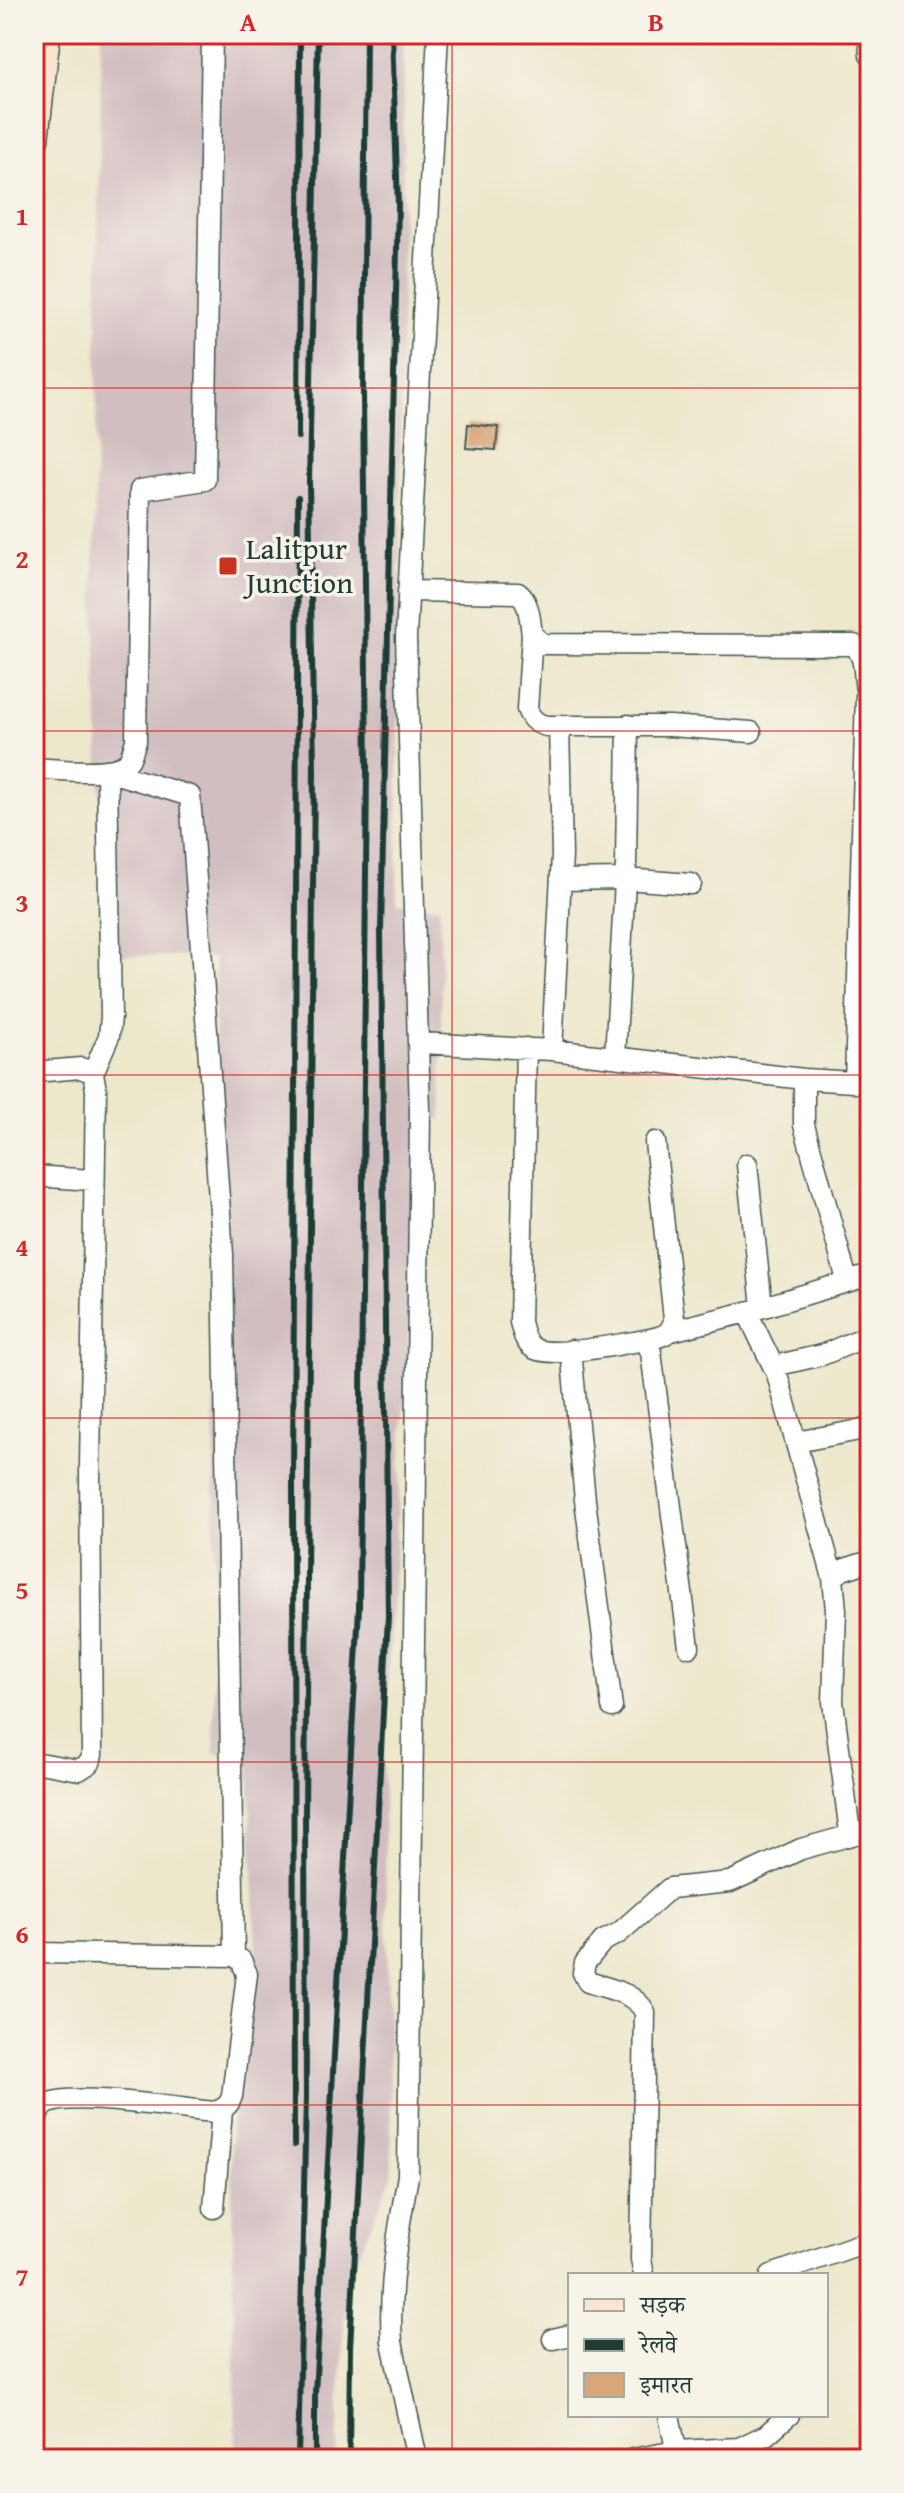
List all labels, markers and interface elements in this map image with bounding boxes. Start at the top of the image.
text: A [240,2,257,41]
text: B [648,2,664,41]
text: 1 [15,196,29,235]
place label: Lalitpur Junction [242,526,353,604]
text: 2 [15,539,29,578]
marker: Lalitpur Junction [217,555,239,577]
text: 3 [15,883,29,922]
text: 4 [15,1227,29,1266]
text: 5 [15,1570,29,1609]
text: 6 [15,1914,29,1953]
text: 7 [15,2257,29,2296]
legend [568,2273,828,2417]
text: सड़क [639,2287,687,2322]
text: रेलवे [637,2327,679,2362]
text: इमारत [639,2367,693,2402]

